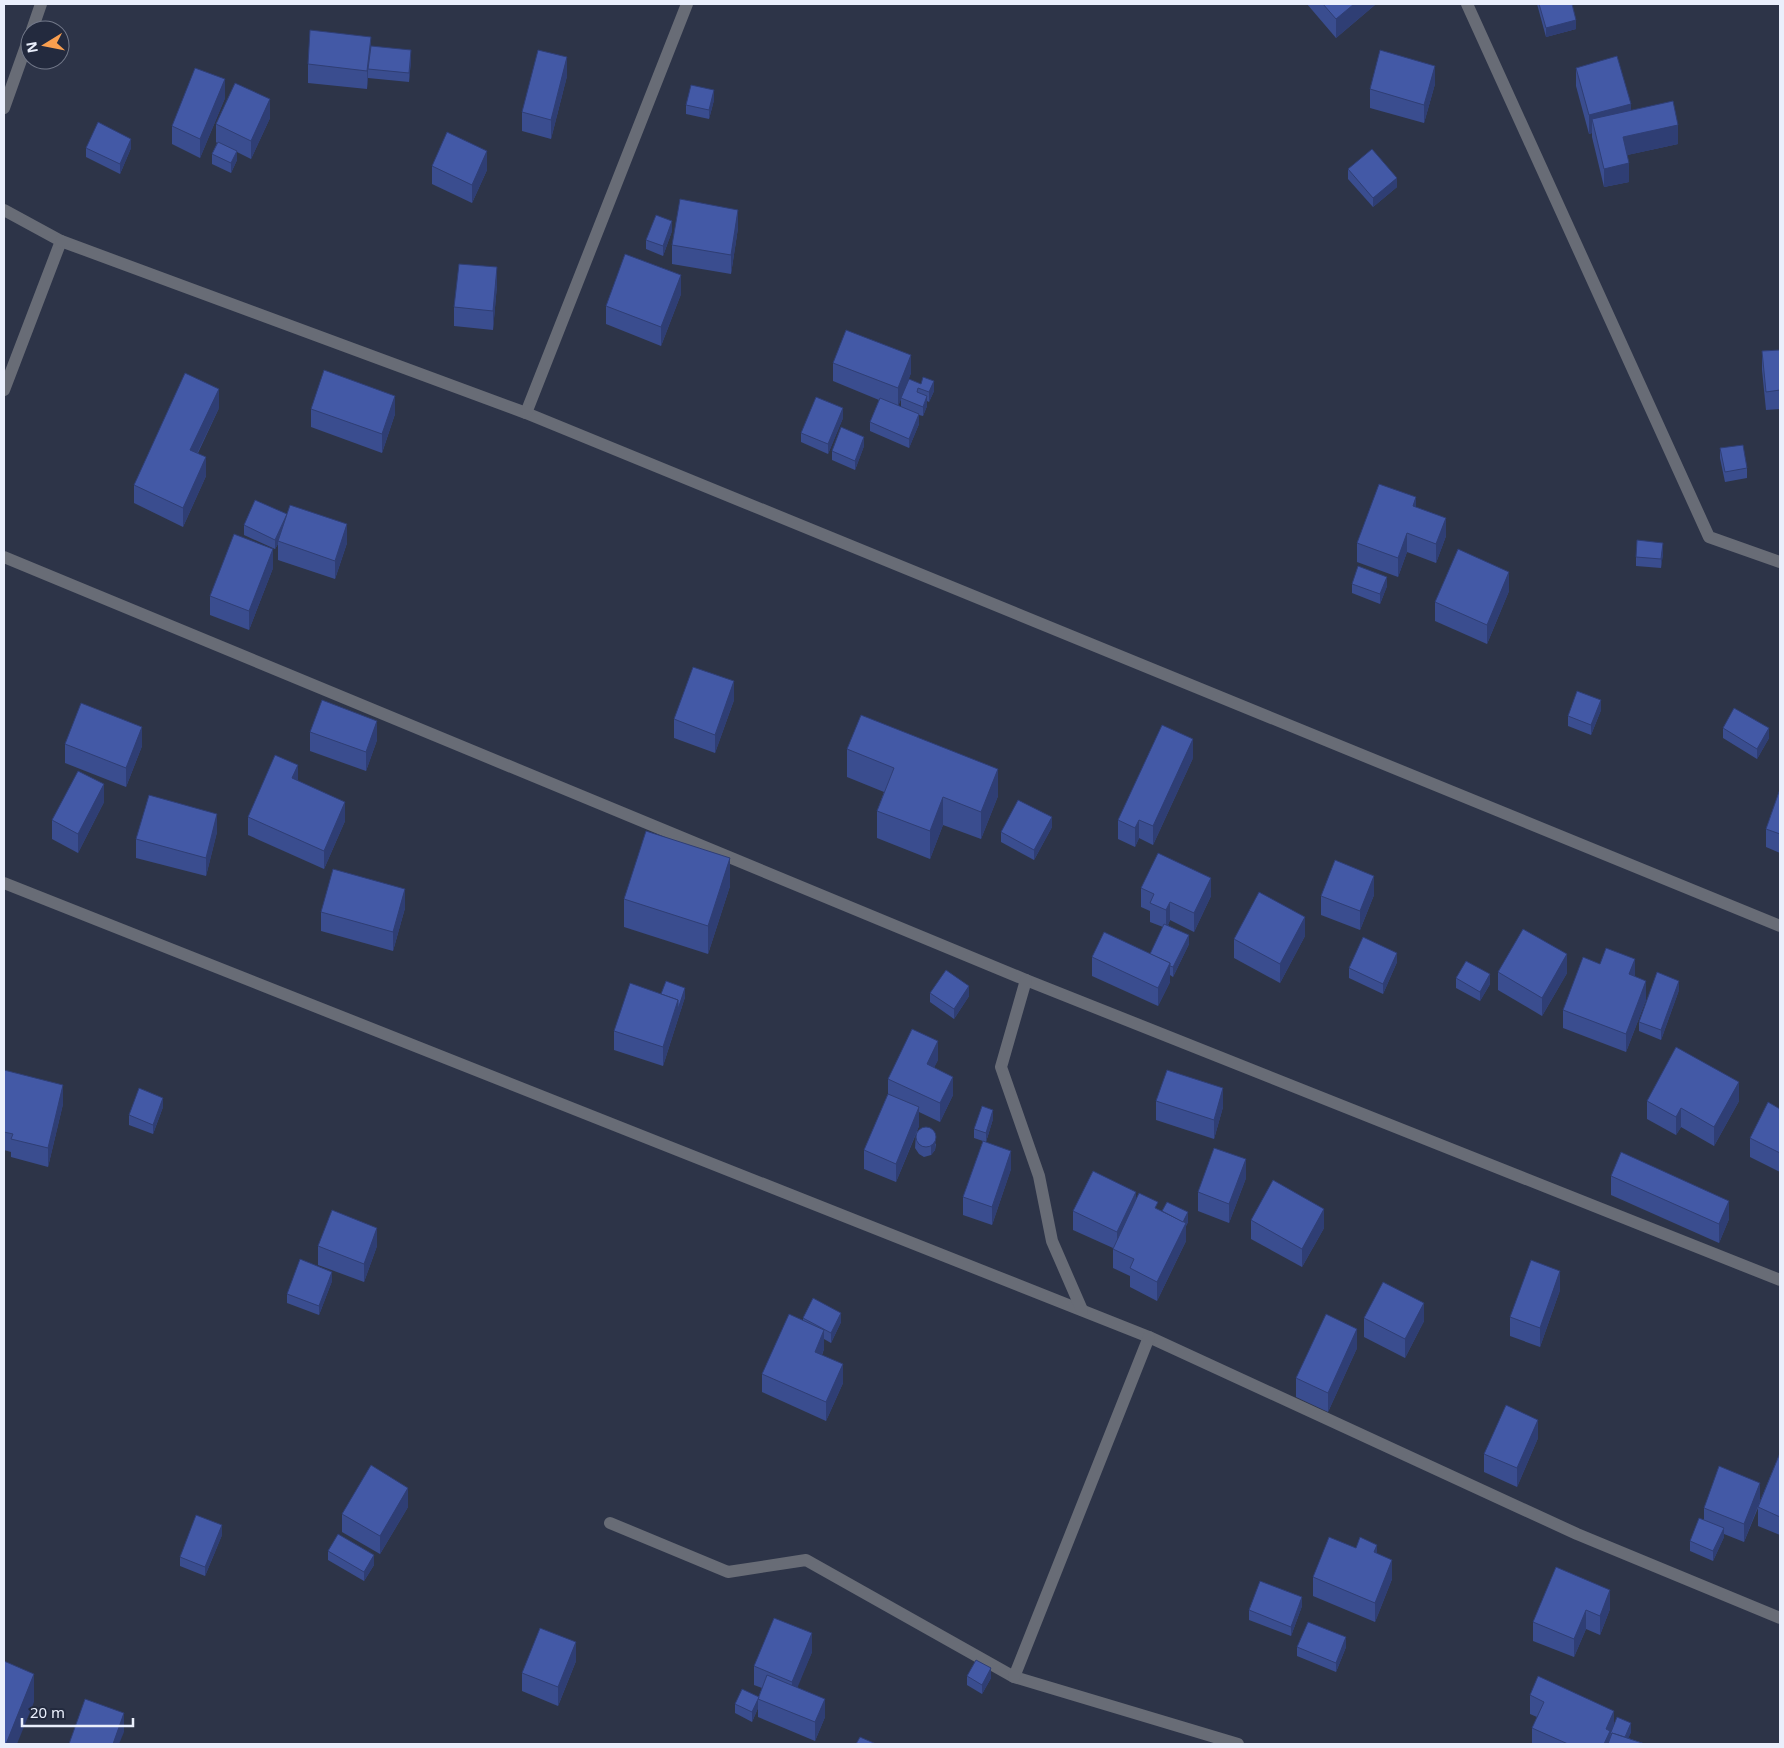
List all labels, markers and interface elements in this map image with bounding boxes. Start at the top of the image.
north arrow [20,20,70,70]
text: N [21,40,42,55]
scale bar [22,1696,134,1728]
text: 20 m [30,1702,65,1722]

